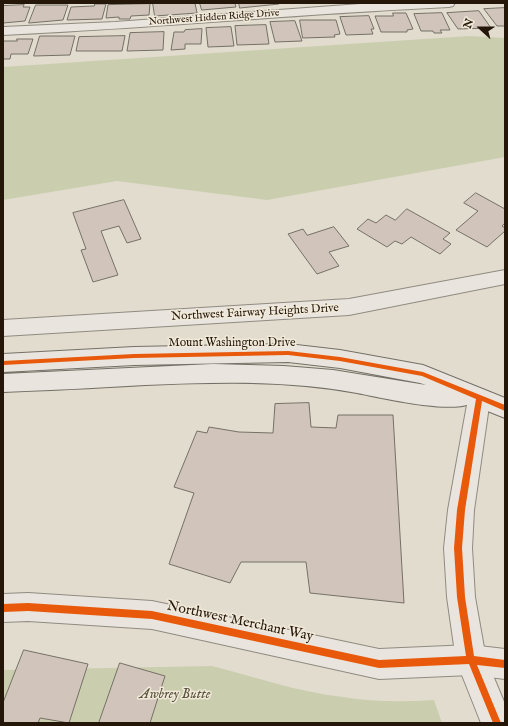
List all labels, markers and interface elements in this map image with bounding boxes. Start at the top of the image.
street label: Northwest Hidden Ridge Drive [148,7,280,29]
north arrow [460,8,500,48]
text: N [461,17,477,31]
street label: Northwest Fairway Heights Drive [171,301,339,325]
street label: Mount Washington Drive [168,337,296,351]
street label: Northwest Merchant Way [165,598,315,646]
park label: Awbrey Butte [140,687,210,703]

